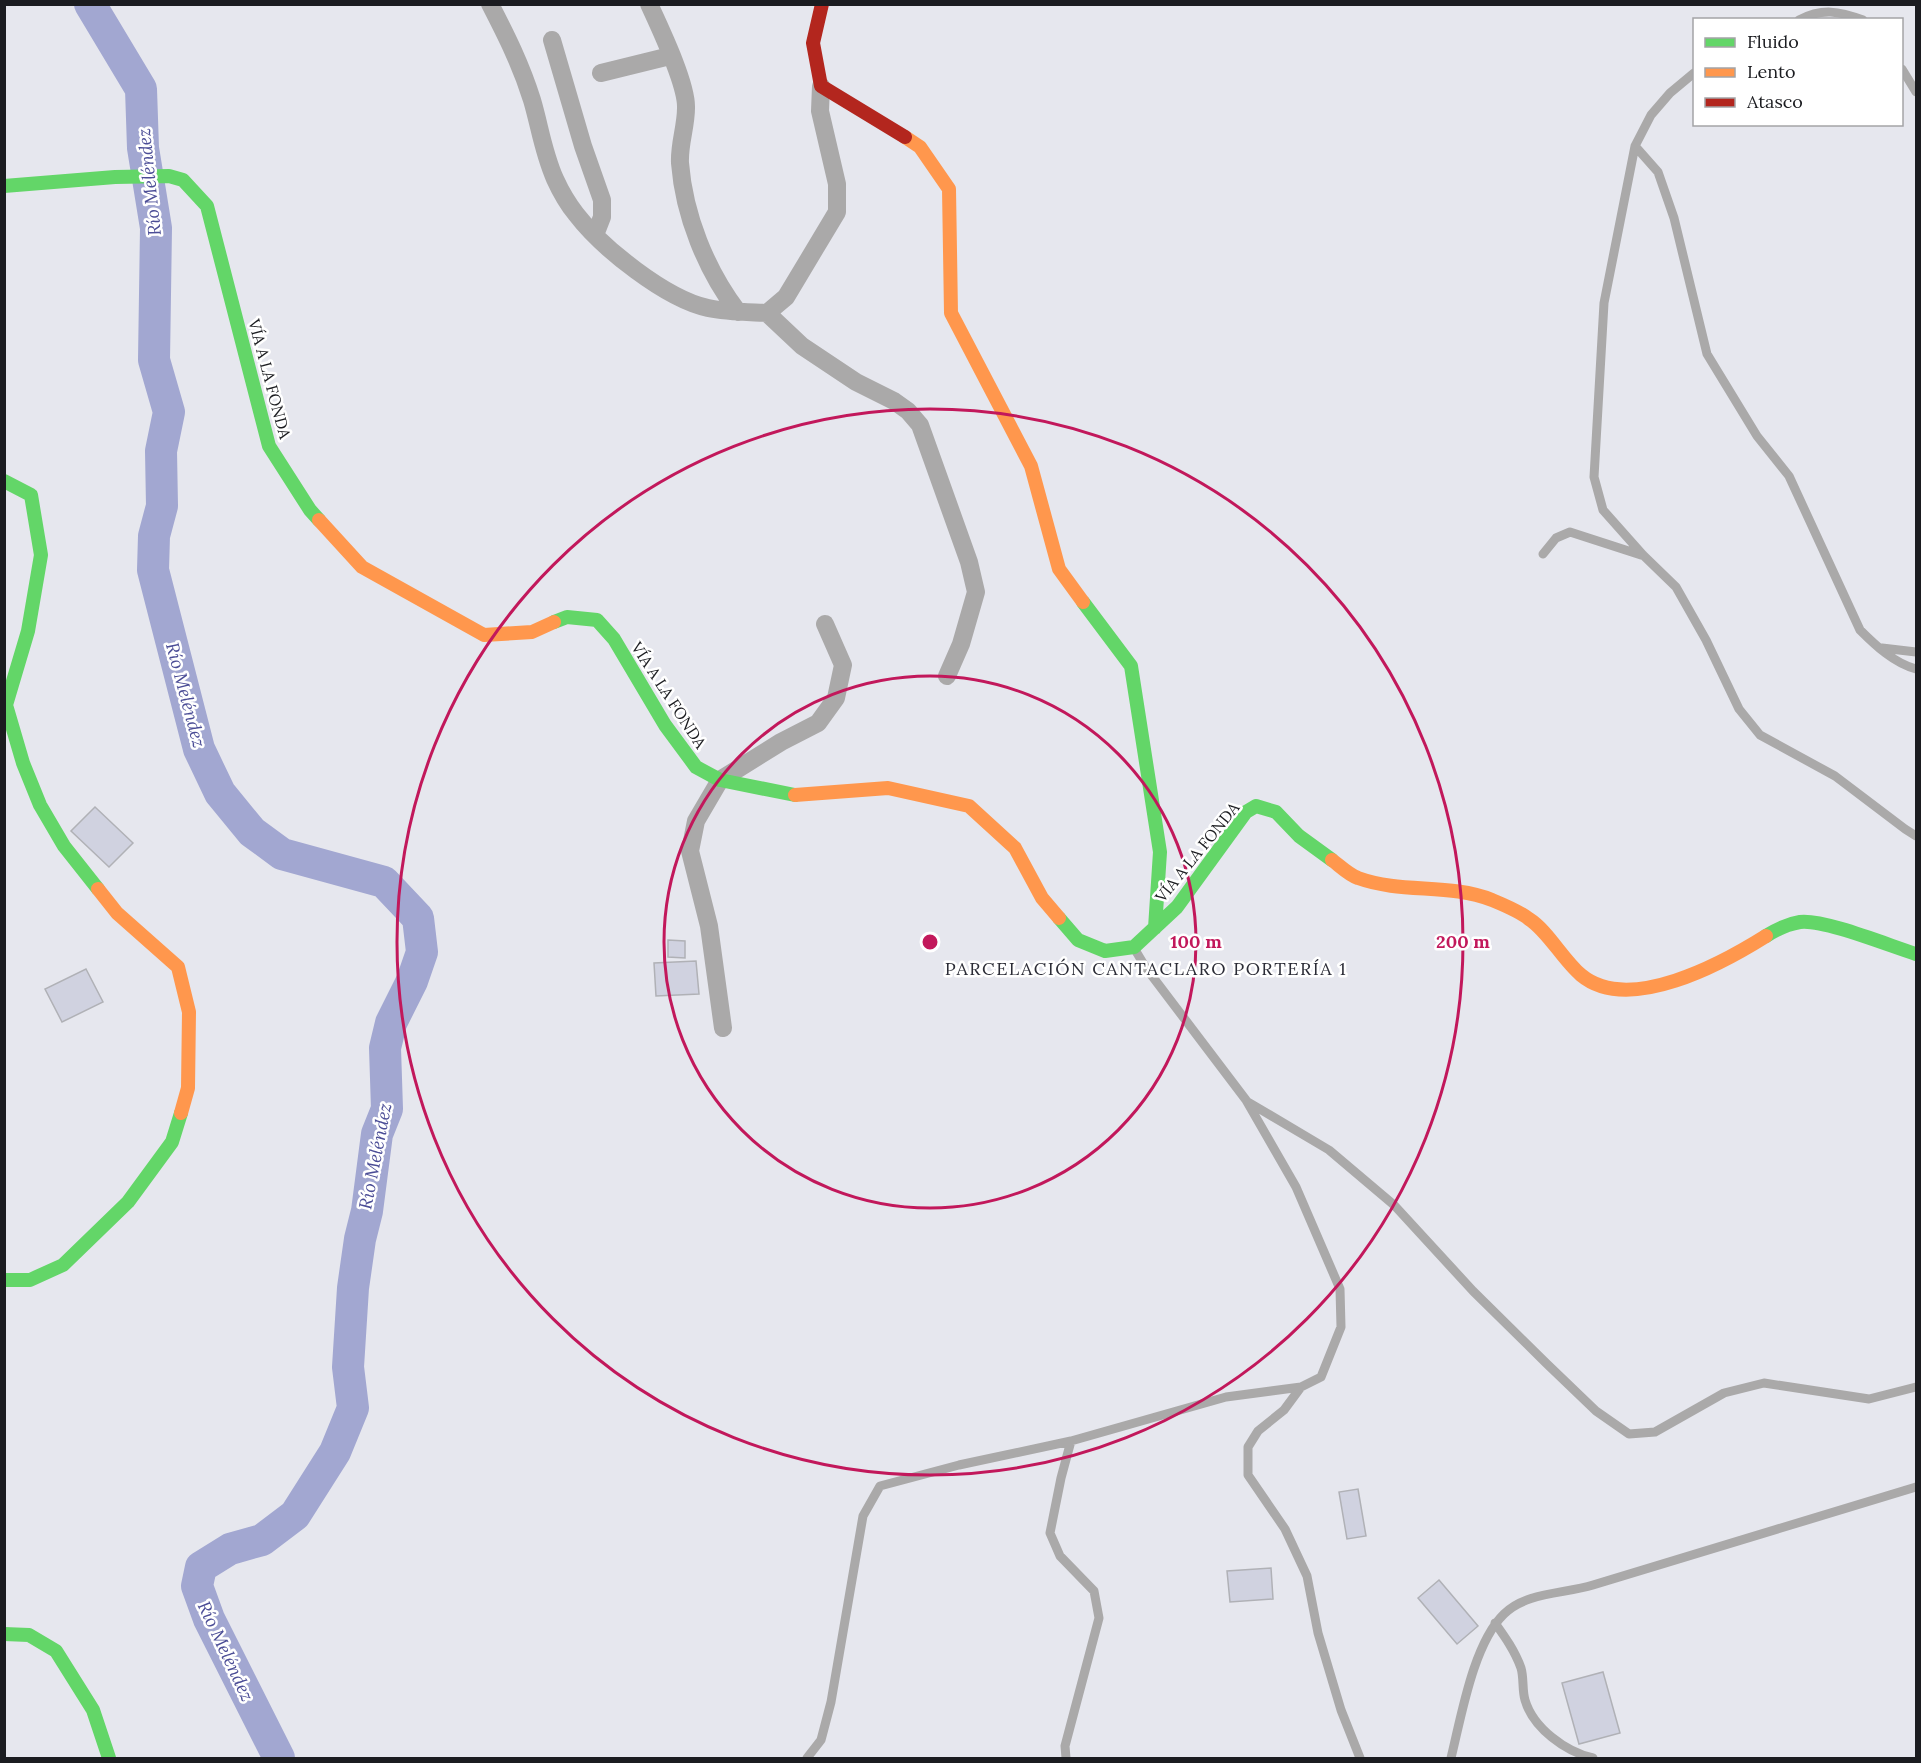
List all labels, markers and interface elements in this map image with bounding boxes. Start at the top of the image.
legend [1693,18,1903,126]
text: Fluido [1747,30,1799,53]
text: Lento [1747,60,1795,83]
text: Atasco [1746,90,1803,113]
water label: Río Meléndez [132,127,166,237]
street label: VÍA A LA FONDA [244,316,296,442]
street label: VÍA A LA FONDA [627,637,711,753]
water label: Río Meléndez [161,640,211,750]
street label: VÍA A LA FONDA [1150,797,1244,907]
text: 100 m [1170,930,1222,953]
text: 200 m [1436,930,1490,953]
centre of rings [920,932,940,952]
district label: PARCELACIÓN CANTACLARO PORTERÍA 1 [945,957,1347,980]
water label: Río Meléndez [353,1101,397,1211]
water label: Río Meléndez [193,1597,259,1705]

